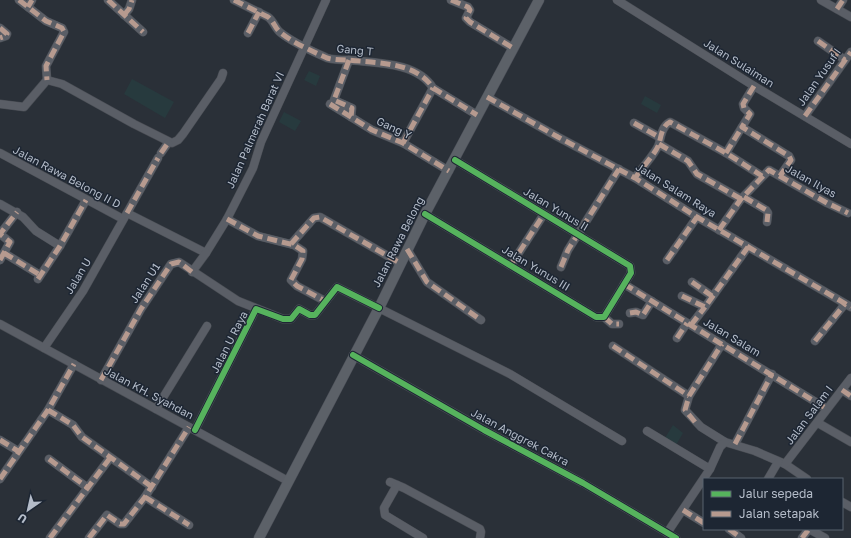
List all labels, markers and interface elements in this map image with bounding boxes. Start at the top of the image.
street label: Jalan Sulaiman [702,36,777,89]
street label: Gang T [336,41,374,58]
street label: Jalan Yusuf I [794,45,843,108]
street label: Jalan Palmerah Barat VI [223,69,286,190]
street label: Gang Y [375,114,414,141]
street label: Jalan Rawa Belong II D [11,143,124,211]
street label: Jalan Salam Raya [634,160,719,220]
street label: Jalan Ilyas [784,161,839,200]
street label: Jalan Yunus II [521,184,591,233]
street label: Jalan Rawa Belong [369,194,426,289]
street label: Jalan Yunus III [500,242,573,293]
street label: Jalan U [62,255,93,296]
street label: Jalan U1 [127,260,162,305]
street label: Jalan U Raya [207,309,250,375]
street label: Jalan Salam [701,314,763,359]
street label: Jalan KH. Syahdan [102,364,196,422]
street label: Jalan Salam I [782,383,835,447]
street label: Jalan Anggrek Cakra [469,405,571,468]
legend [703,478,843,530]
text: Jalur sepeda [739,486,813,501]
north arrow [8,490,48,530]
text: Jalan setapak [739,506,820,521]
text: U [15,511,29,526]

